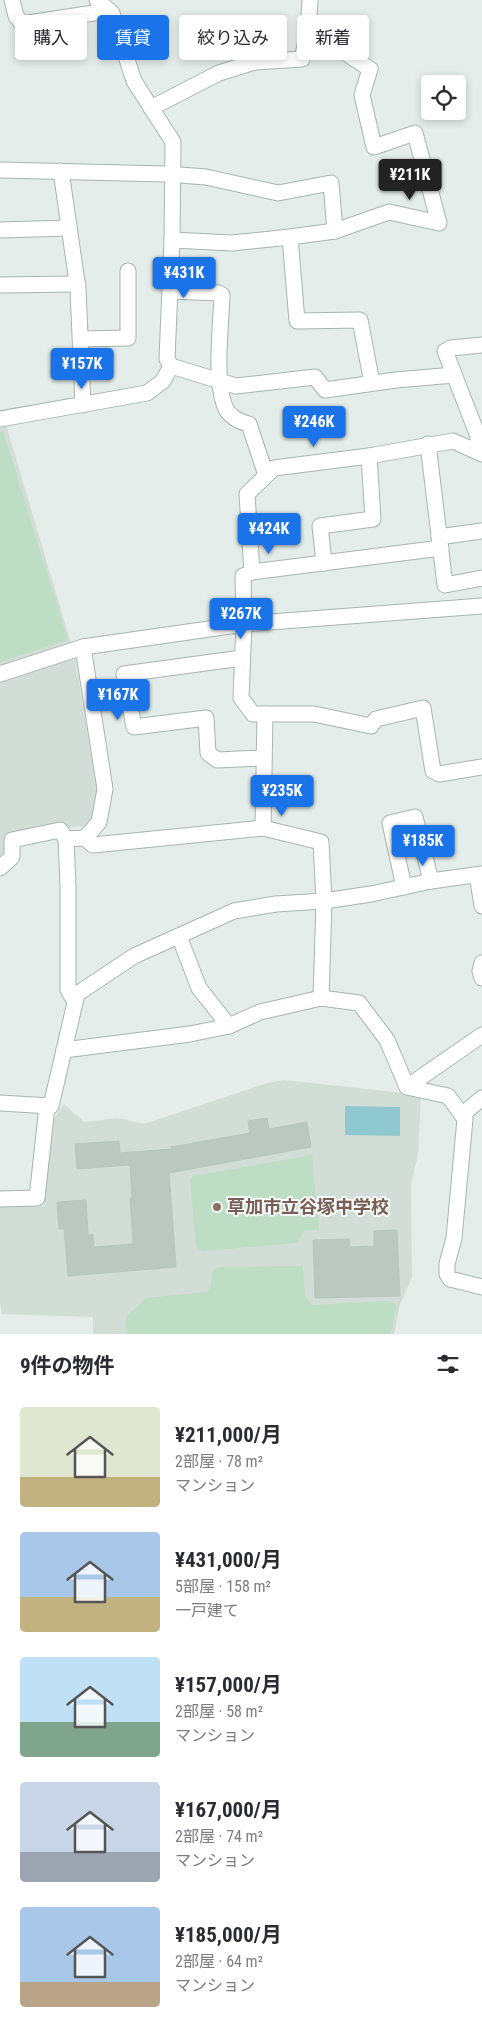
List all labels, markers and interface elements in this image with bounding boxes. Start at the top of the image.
chip: 購入 [15,15,87,60]
chip: 賃貸 [97,15,169,60]
chip: 絞り込み [179,15,287,60]
chip: 新着 [297,15,369,60]
map controls [421,75,466,120]
button: locate [421,75,466,120]
pin: ¥211K [375,158,445,201]
text: ¥211K [390,165,430,184]
pin: ¥431K [149,256,219,299]
text: ¥431K [164,263,204,282]
pin: ¥157K [47,348,117,390]
text: ¥157K [62,354,102,373]
pin: ¥246K [279,406,349,448]
text: ¥246K [294,412,334,431]
pin: ¥424K [234,512,304,555]
text: ¥424K [249,519,289,538]
pin: ¥267K [206,598,276,640]
text: ¥267K [221,604,261,623]
pin: ¥167K [83,678,153,721]
text: ¥167K [98,685,138,704]
pin: ¥235K [247,774,317,817]
text: ¥235K [262,781,302,800]
pin: ¥185K [388,824,458,867]
text: ¥185K [403,831,443,850]
place label: 草加市立谷塚中学校 [227,1196,389,1217]
marker: 草加市立谷塚中学校 [211,1201,223,1213]
icon: filters [434,1350,462,1378]
text: 9件の物件 [20,1354,115,1378]
text: ¥211,000/月 [175,1423,282,1447]
icon: home [60,1427,120,1487]
text: 2部屋 · 78 m² [175,1452,263,1471]
text: マンション [175,1476,255,1495]
text: ¥431,000/月 [175,1548,282,1572]
icon: home [60,1552,120,1612]
text: 5部屋 · 158 m² [175,1577,271,1596]
text: 一戸建て [175,1601,239,1620]
text: ¥157,000/月 [175,1673,282,1697]
icon: home [60,1677,120,1737]
text: 2部屋 · 58 m² [175,1702,263,1721]
text: マンション [175,1726,255,1745]
text: ¥167,000/月 [175,1798,282,1822]
icon: home [60,1802,120,1862]
text: 2部屋 · 74 m² [175,1827,263,1846]
text: マンション [175,1851,255,1870]
text: ¥185,000/月 [175,1923,282,1947]
icon: home [60,1927,120,1987]
text: 2部屋 · 64 m² [175,1952,263,1971]
text: マンション [175,1976,255,1995]

